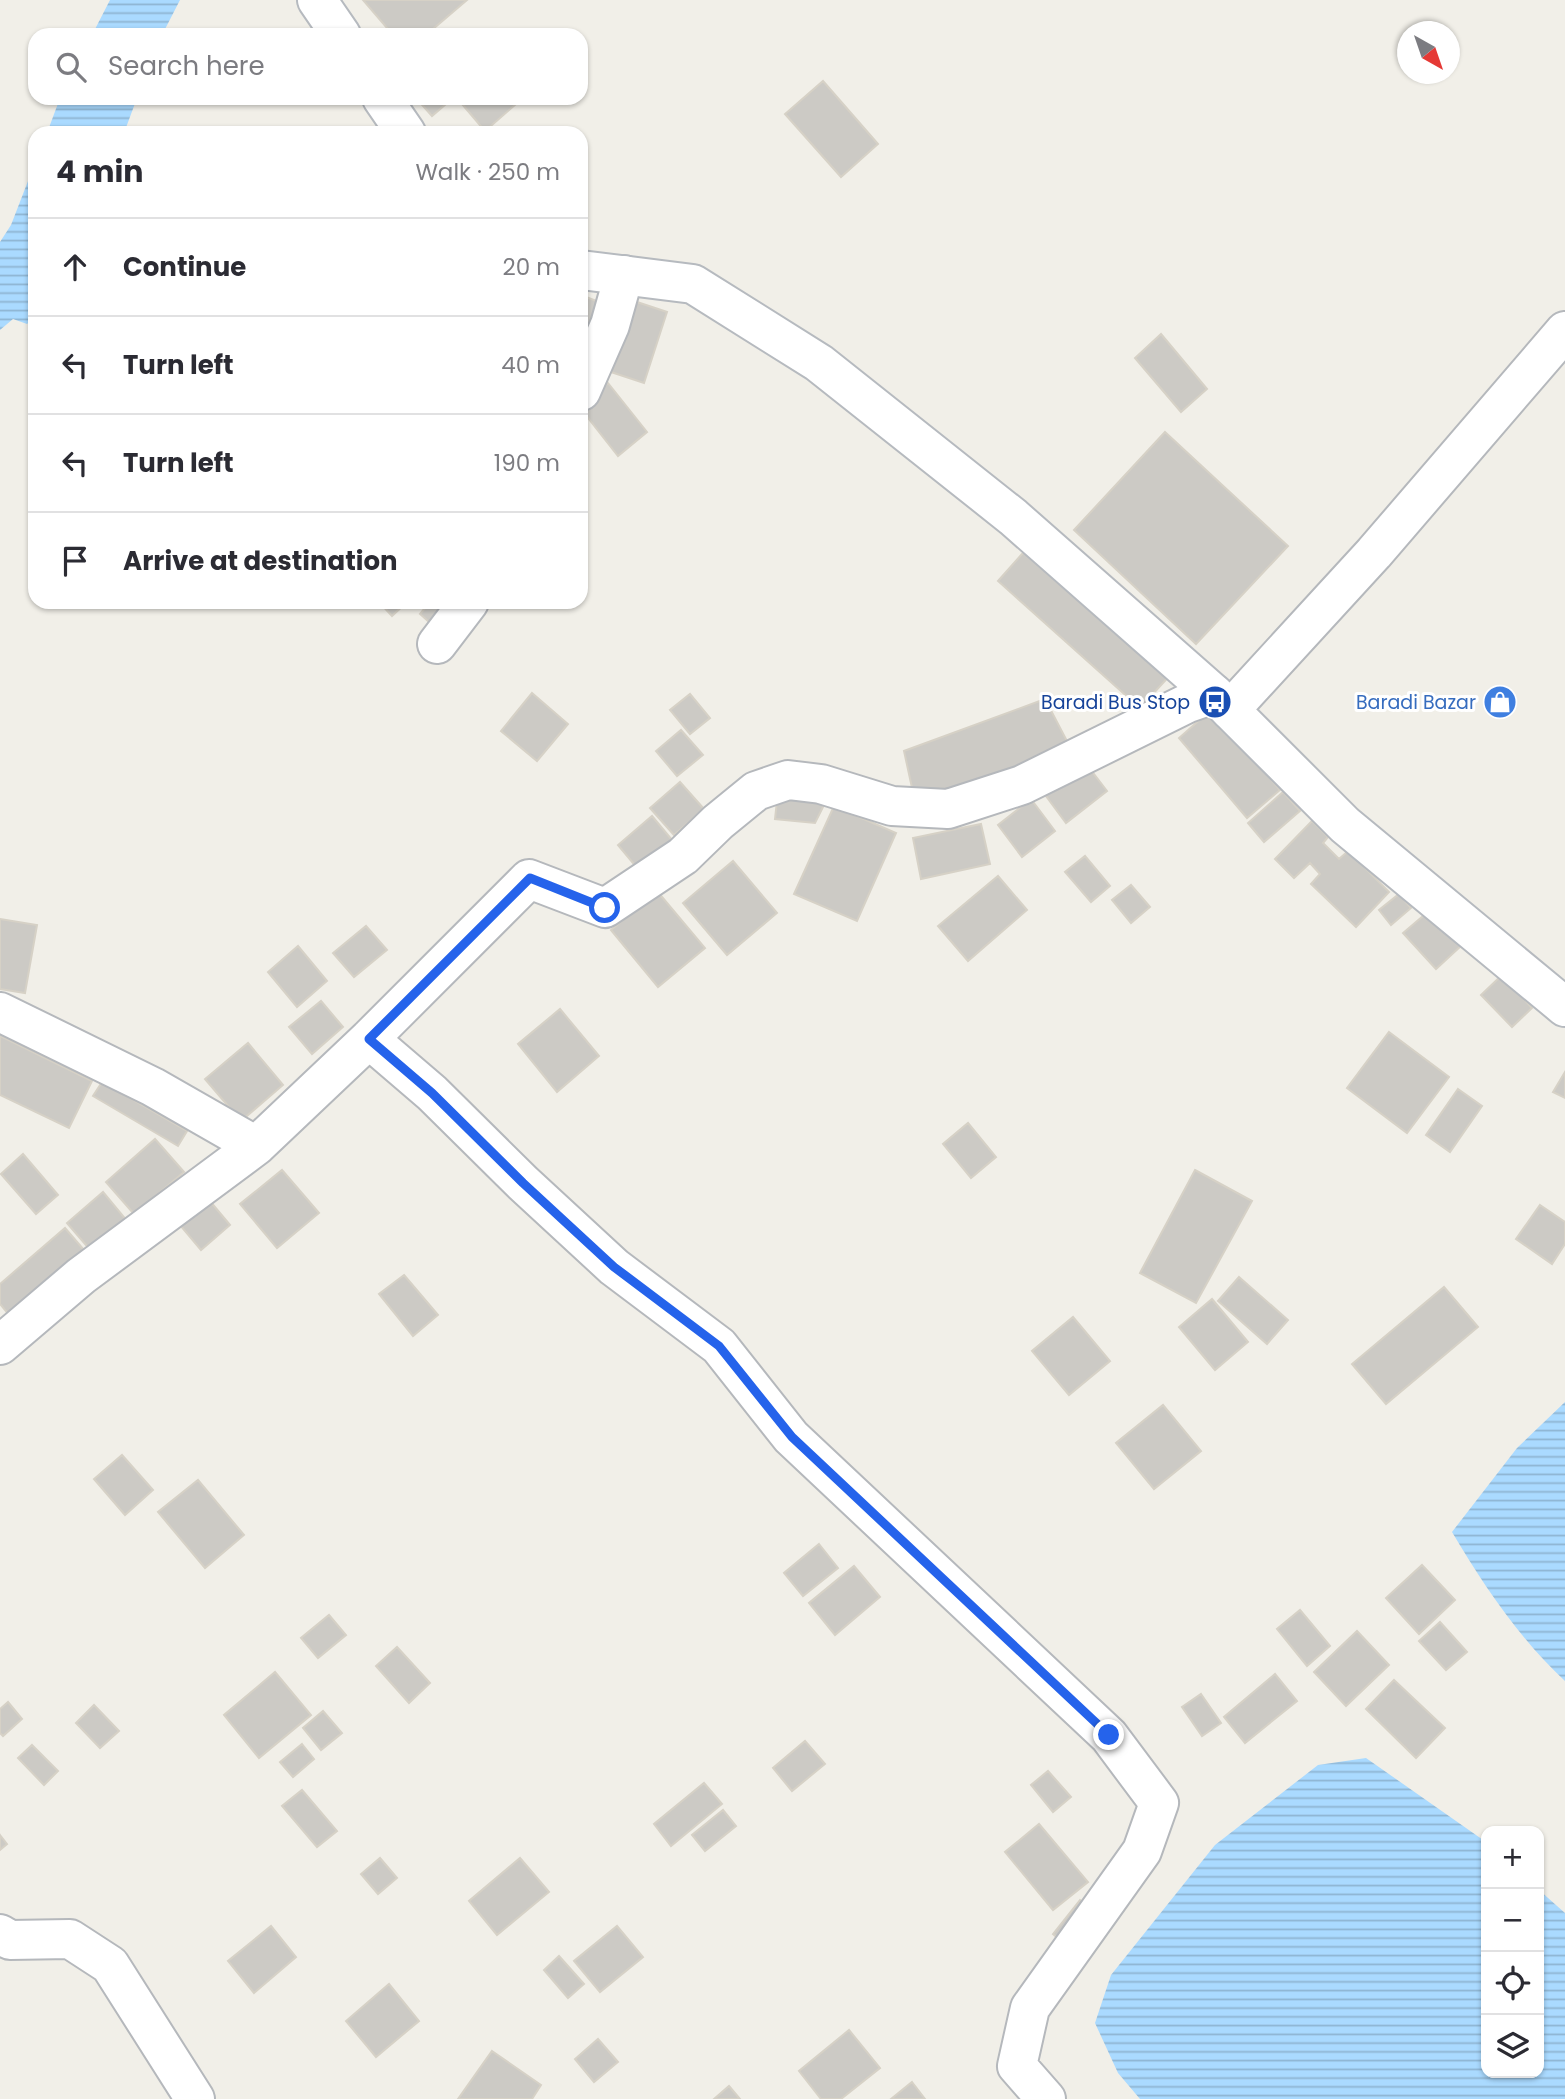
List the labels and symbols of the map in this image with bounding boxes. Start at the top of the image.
north arrow [1397,21,1460,84]
bus stop icon: Baradi Bus Stop [1196,683,1234,721]
shop icon: Baradi Bazar [1481,683,1519,721]
place label: Baradi Bus Stop [1041,689,1190,716]
place label: Baradi Bazar [1356,689,1476,716]
route start [589,892,620,923]
route end [1093,1719,1124,1750]

